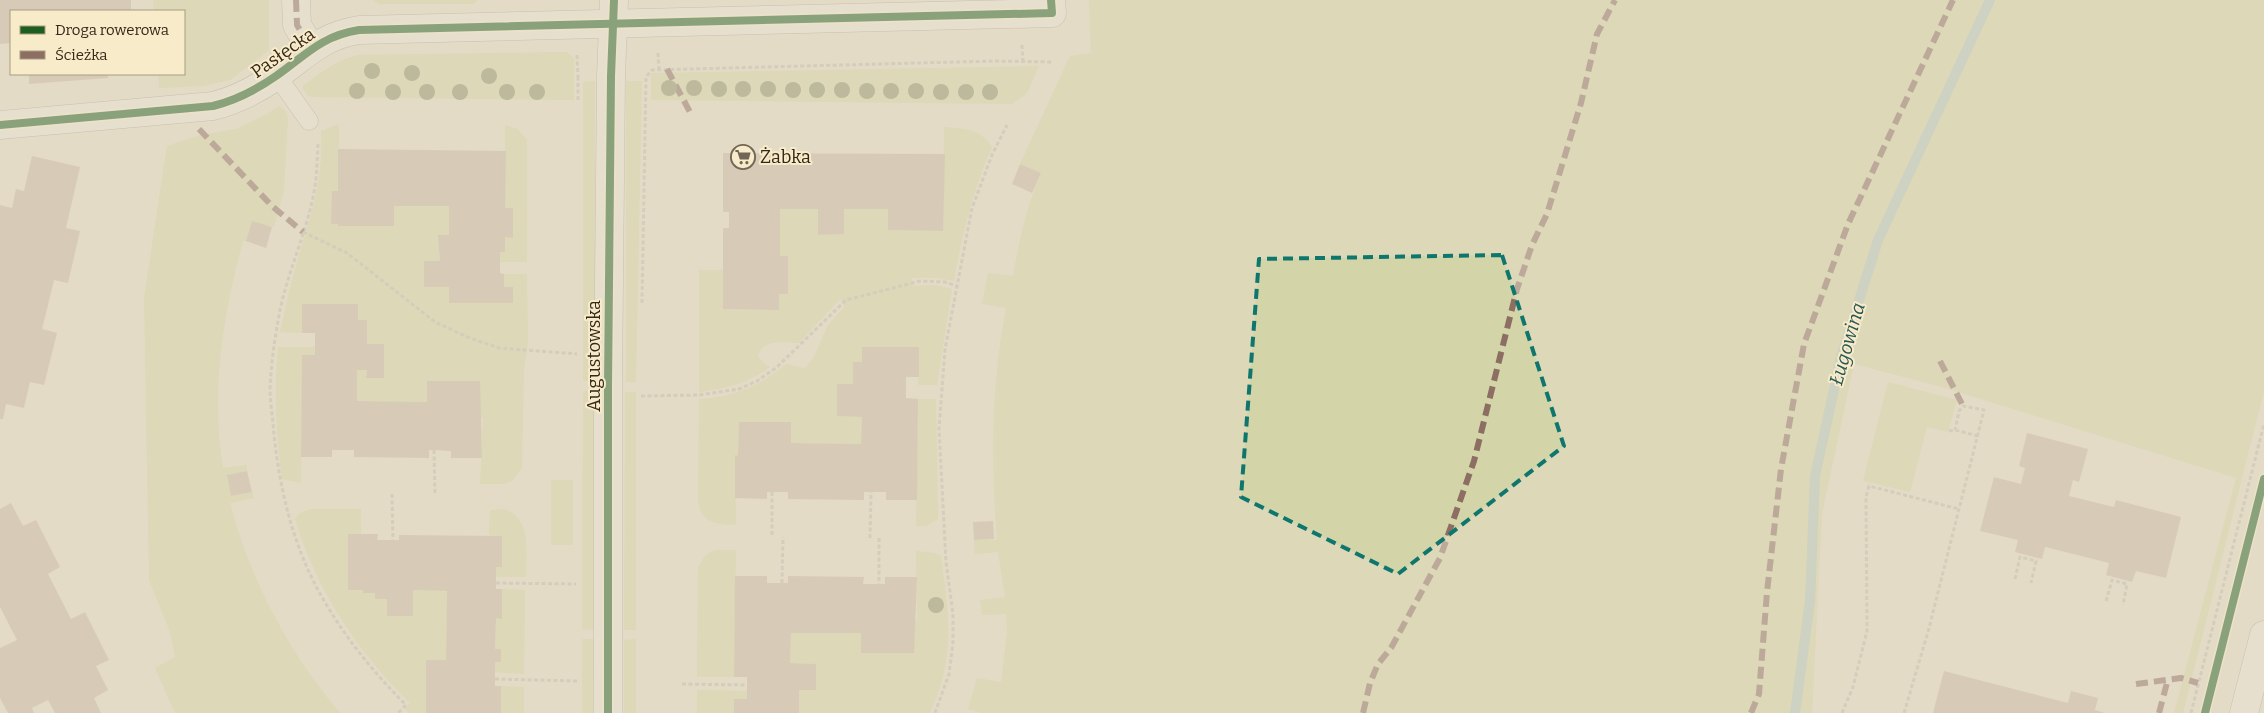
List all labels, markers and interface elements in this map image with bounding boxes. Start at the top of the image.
legend [10,10,185,75]
text: Droga rowerowa [55,21,169,39]
street label: Pasłęcka [247,23,319,83]
text: Ścieżka [55,46,107,64]
supermarket icon: Żabka [730,144,756,170]
place label: Żabka [760,146,811,168]
street label: Augustowska [583,300,605,412]
water label: Ługowina [1824,300,1870,388]

